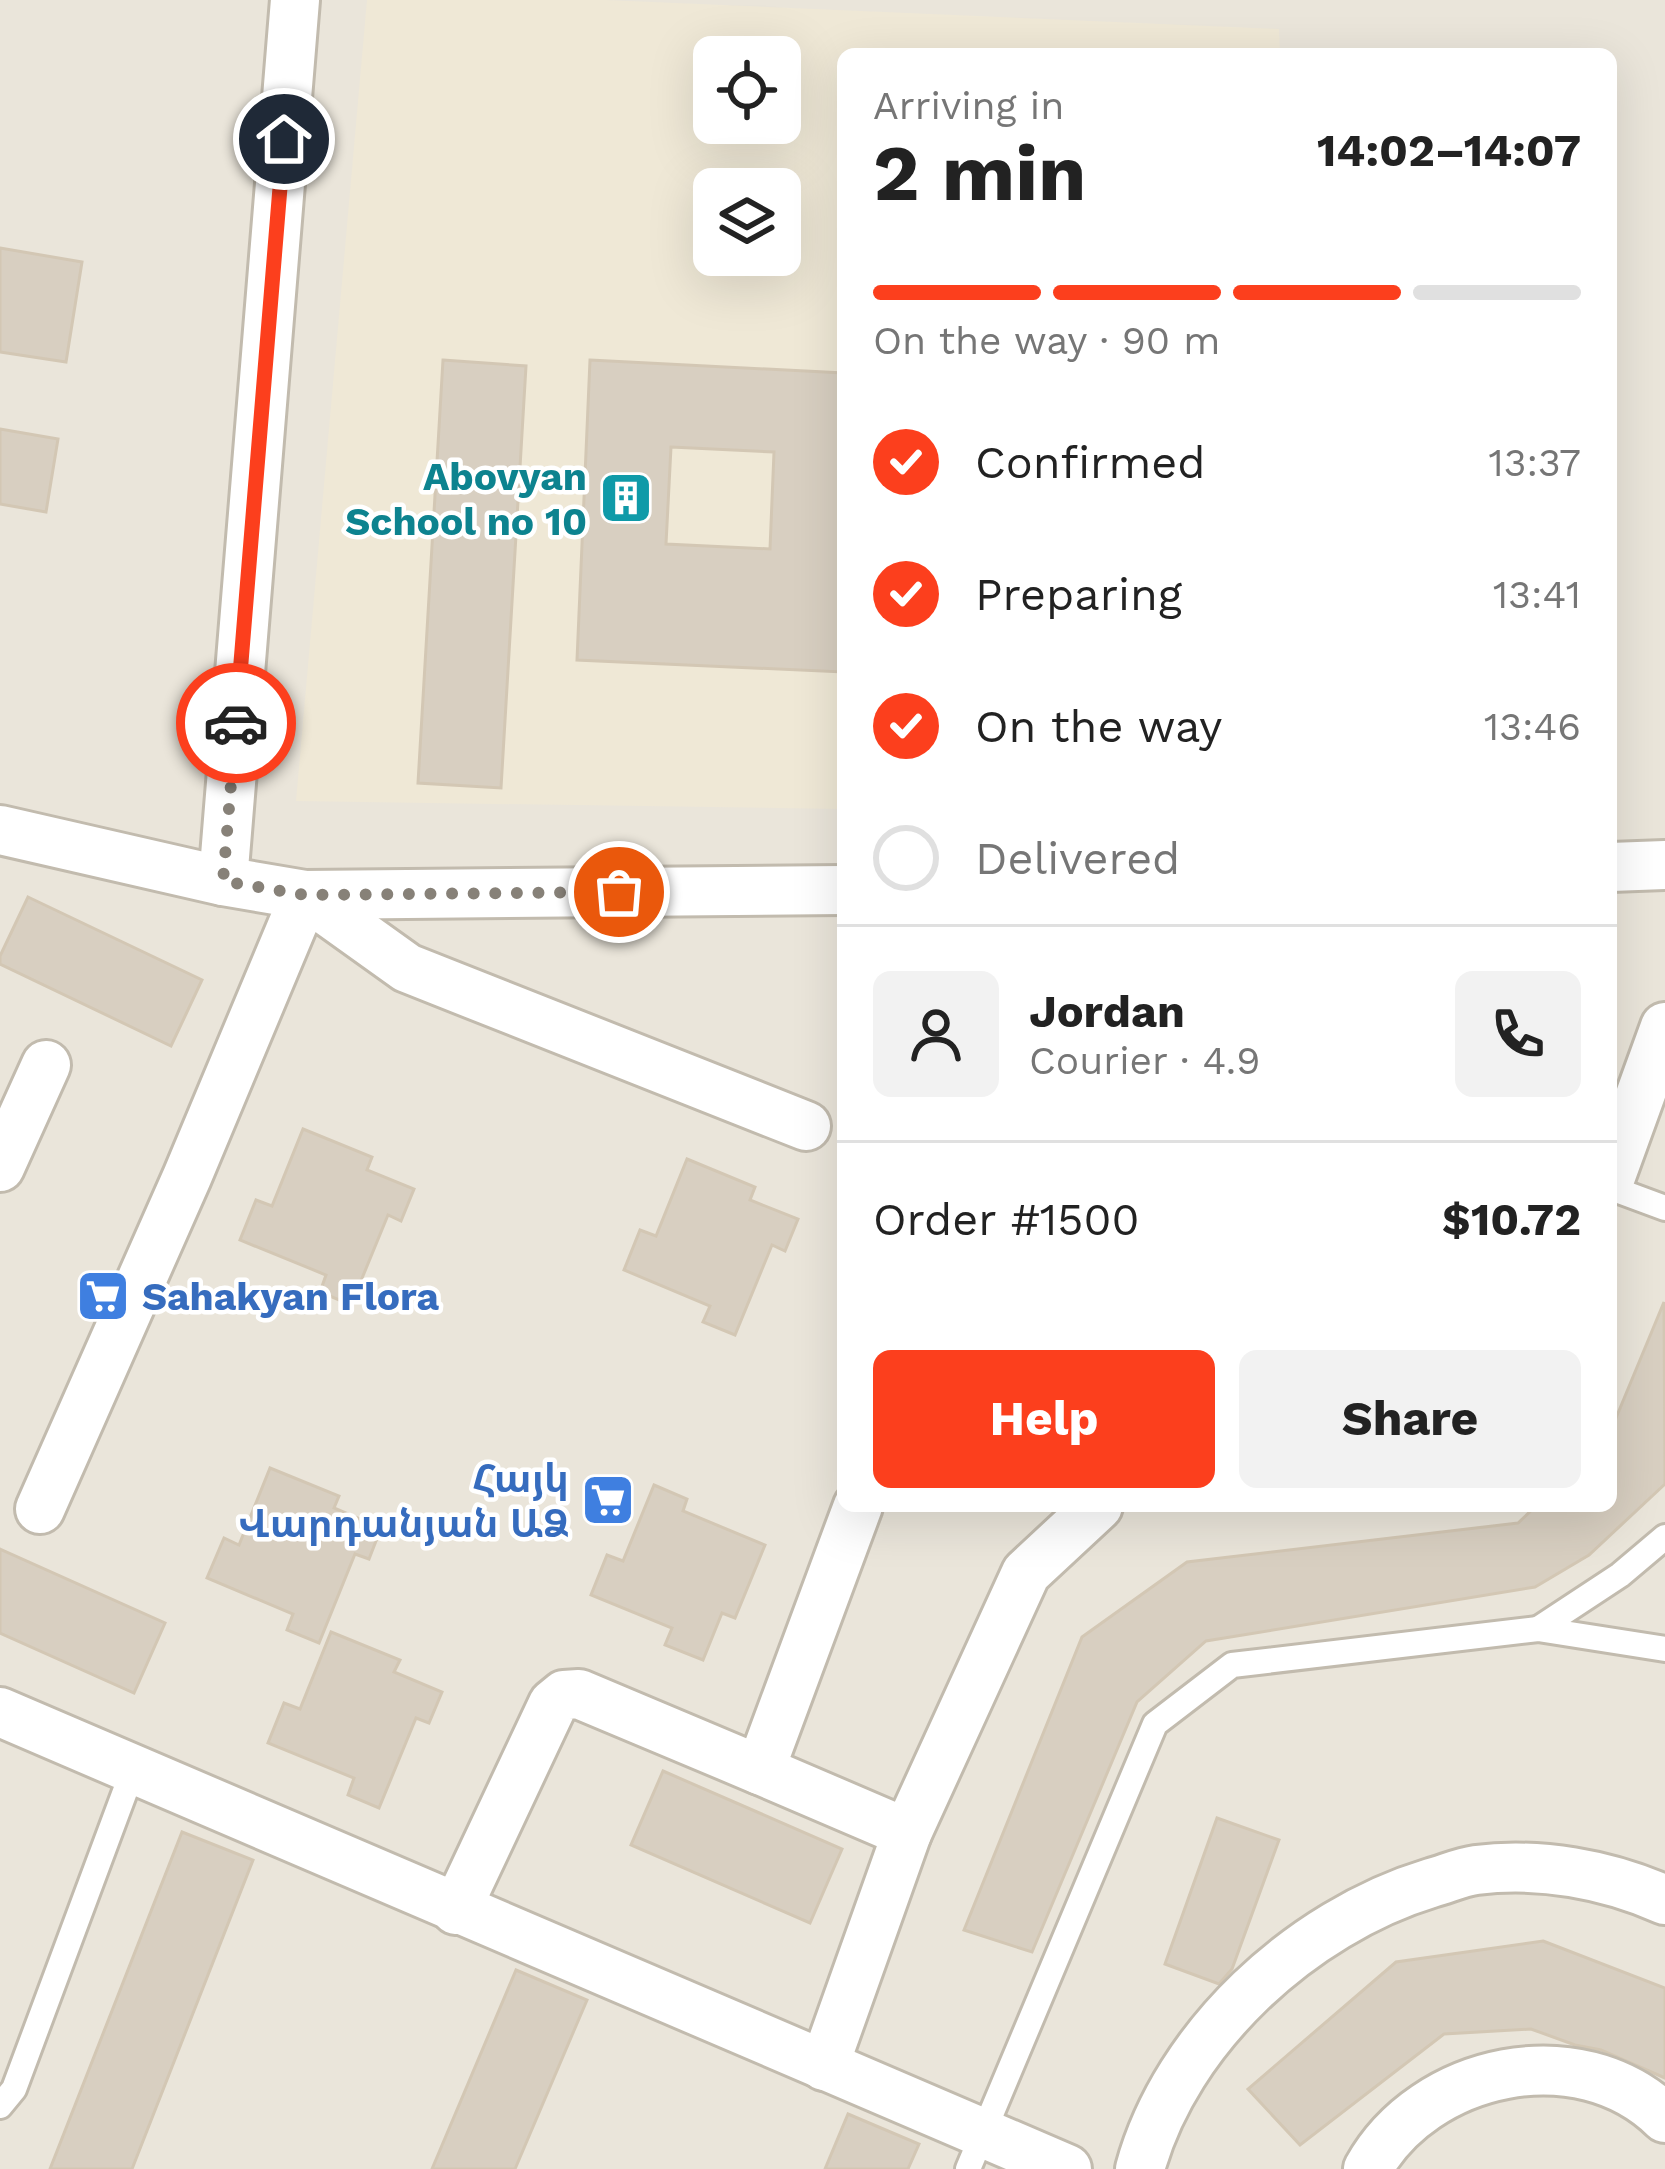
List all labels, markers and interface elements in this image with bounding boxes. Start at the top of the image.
map controls [693,36,801,276]
button: locate [693,36,801,144]
text: Arriving in [873,83,1064,128]
pin [233,88,335,190]
icon: home [251,106,317,172]
text: 14:02–14:07 [1317,124,1581,177]
text: 2 min [873,127,1086,219]
button: layers [693,168,801,276]
text: On the way · 90 m [873,318,1221,363]
icon: check [873,429,939,495]
text: Confirmed [975,436,1206,489]
text: 13:37 [1488,440,1581,485]
place label: Abovyan School no 10 [345,454,587,544]
building icon: Abovyan School no 10 [598,470,654,526]
icon: check [873,561,939,627]
text: Preparing [975,568,1182,621]
text: 13:41 [1493,572,1581,617]
courier [176,663,296,783]
icon: car [203,690,269,756]
icon: check [873,693,939,759]
text: On the way [975,700,1222,753]
text: 13:46 [1484,704,1581,749]
text: Delivered [975,832,1180,885]
pin [568,841,670,943]
icon: bag [586,859,652,925]
button: person [873,971,999,1097]
button: phone [1455,971,1581,1097]
text: Jordan [1029,985,1185,1038]
text: Courier · 4.9 [1029,1038,1260,1083]
text: Order #1500 [873,1193,1139,1246]
text: $10.72 [1442,1193,1581,1246]
supermarket icon: Sahakyan Flora [75,1268,131,1324]
place label: Sahakyan Flora [142,1274,440,1319]
button: Help [873,1350,1215,1488]
button: Share [1239,1350,1581,1488]
place label: Հայկ Վարդանյան ԱՁ [238,1456,569,1546]
supermarket icon: Հայկ Վարդանյան ԱՁ [580,1472,636,1528]

